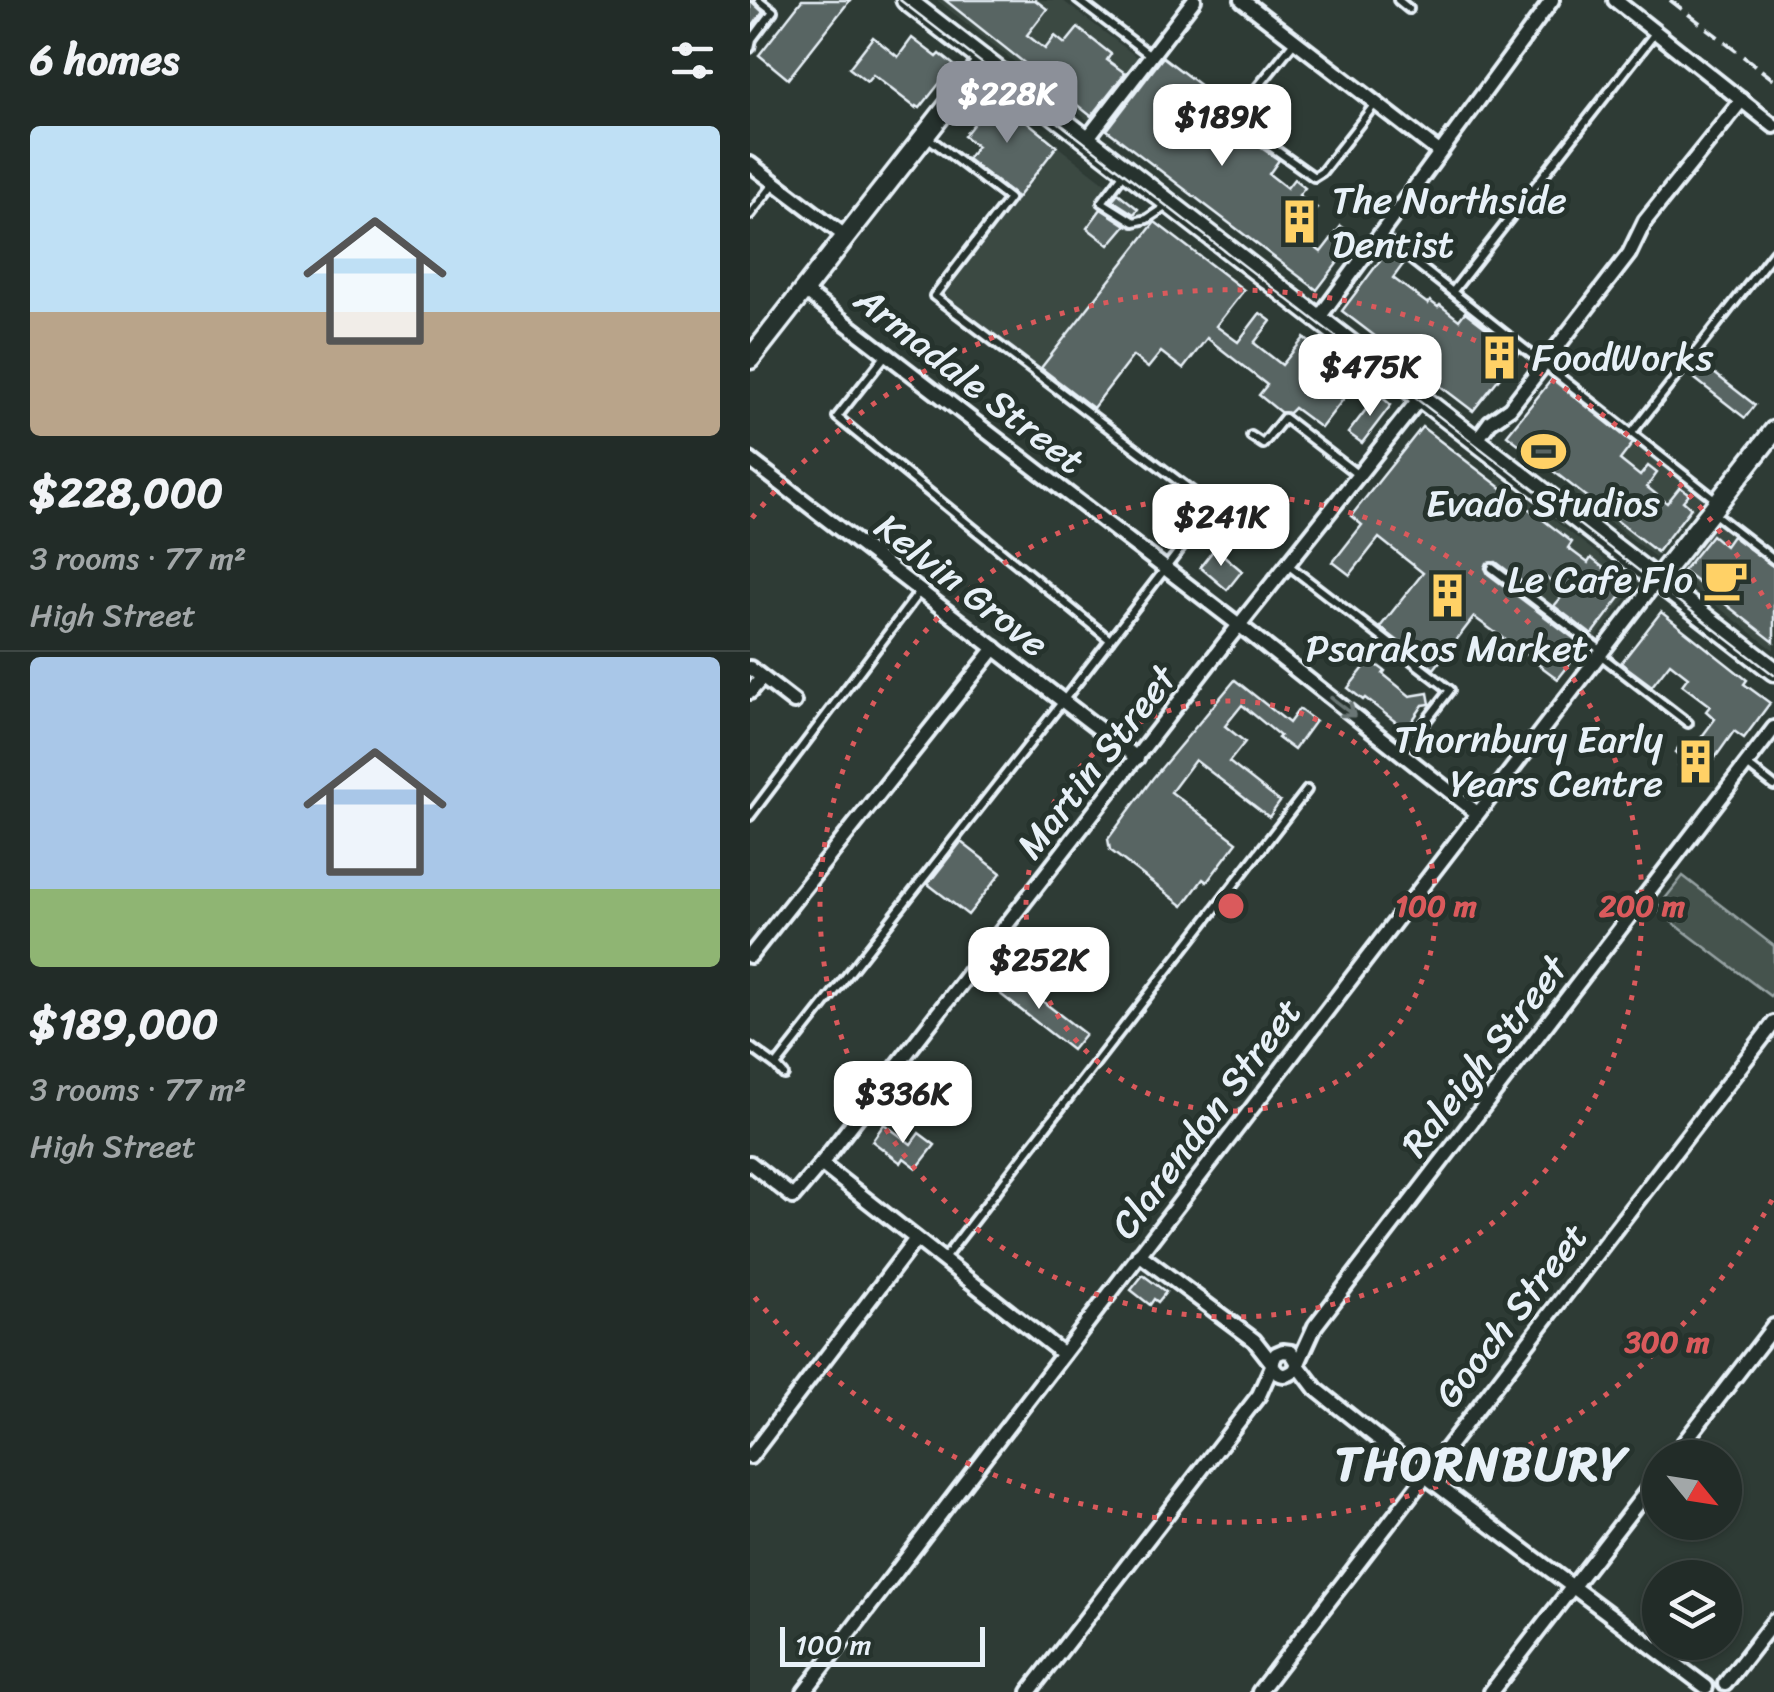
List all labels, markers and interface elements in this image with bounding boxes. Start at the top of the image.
text: 6 homes [30,23,179,97]
icon: filters [665,33,720,88]
pin: $228K [937,61,1077,146]
text: $228K [958,65,1056,122]
pin: $189K [1152,84,1292,169]
text: $189K [1175,88,1269,145]
place label: The Northside Dentist [1332,167,1567,278]
icon: home [285,191,465,371]
building icon: The Northside Dentist [1275,198,1323,246]
street label: Armadale Street [838,268,1100,493]
place label: FoodWorks [1532,324,1714,391]
building icon: FoodWorks [1475,333,1523,381]
pin: $475K [1300,334,1440,419]
text: $475K [1321,338,1419,395]
sports icon: Evado Studios [1519,427,1567,475]
text: $228,000 [30,456,223,530]
place label: Evado Studios [1426,470,1660,537]
pin: $241K [1151,484,1291,569]
text: $241K [1174,488,1268,545]
street label: Kelvin Grove [859,495,1064,676]
text: 3 rooms · 77 m² [30,530,246,587]
place label: Le Cafe Flo [1507,546,1693,613]
cafe icon: Le Cafe Flo [1702,555,1750,603]
building icon: Psarakos Market [1423,572,1471,620]
text: High Street [30,587,196,644]
place label: Psarakos Market [1306,615,1588,682]
street label: Martin Street [998,649,1195,875]
one-way arrow [1330,696,1356,718]
place label: Thornbury Early Years Centre [1394,706,1664,817]
icon: home [285,722,465,902]
building icon: Thornbury Early Years Centre [1672,737,1720,785]
text: 100 m [1395,879,1477,933]
text: 200 m [1599,879,1685,933]
centre of rings [1213,888,1249,924]
pin: $252K [969,927,1109,1012]
text: $252K [990,931,1088,988]
street label: Raleigh Street [1383,939,1586,1172]
street label: Clarendon Street [1093,983,1320,1254]
text: $189,000 [30,987,218,1061]
text: 3 rooms · 77 m² [30,1061,246,1118]
pin: $336K [833,1061,973,1146]
text: $336K [856,1065,950,1122]
text: High Street [30,1118,196,1175]
street label: Gooch Street [1417,1207,1606,1423]
text: 300 m [1623,1315,1710,1369]
district label: THORNBURY [1335,1421,1630,1506]
north arrow [1642,1440,1742,1540]
map controls [1642,1440,1742,1660]
button: layers [1642,1560,1742,1660]
text: 100 m [795,1620,871,1669]
scale bar [780,1622,985,1666]

